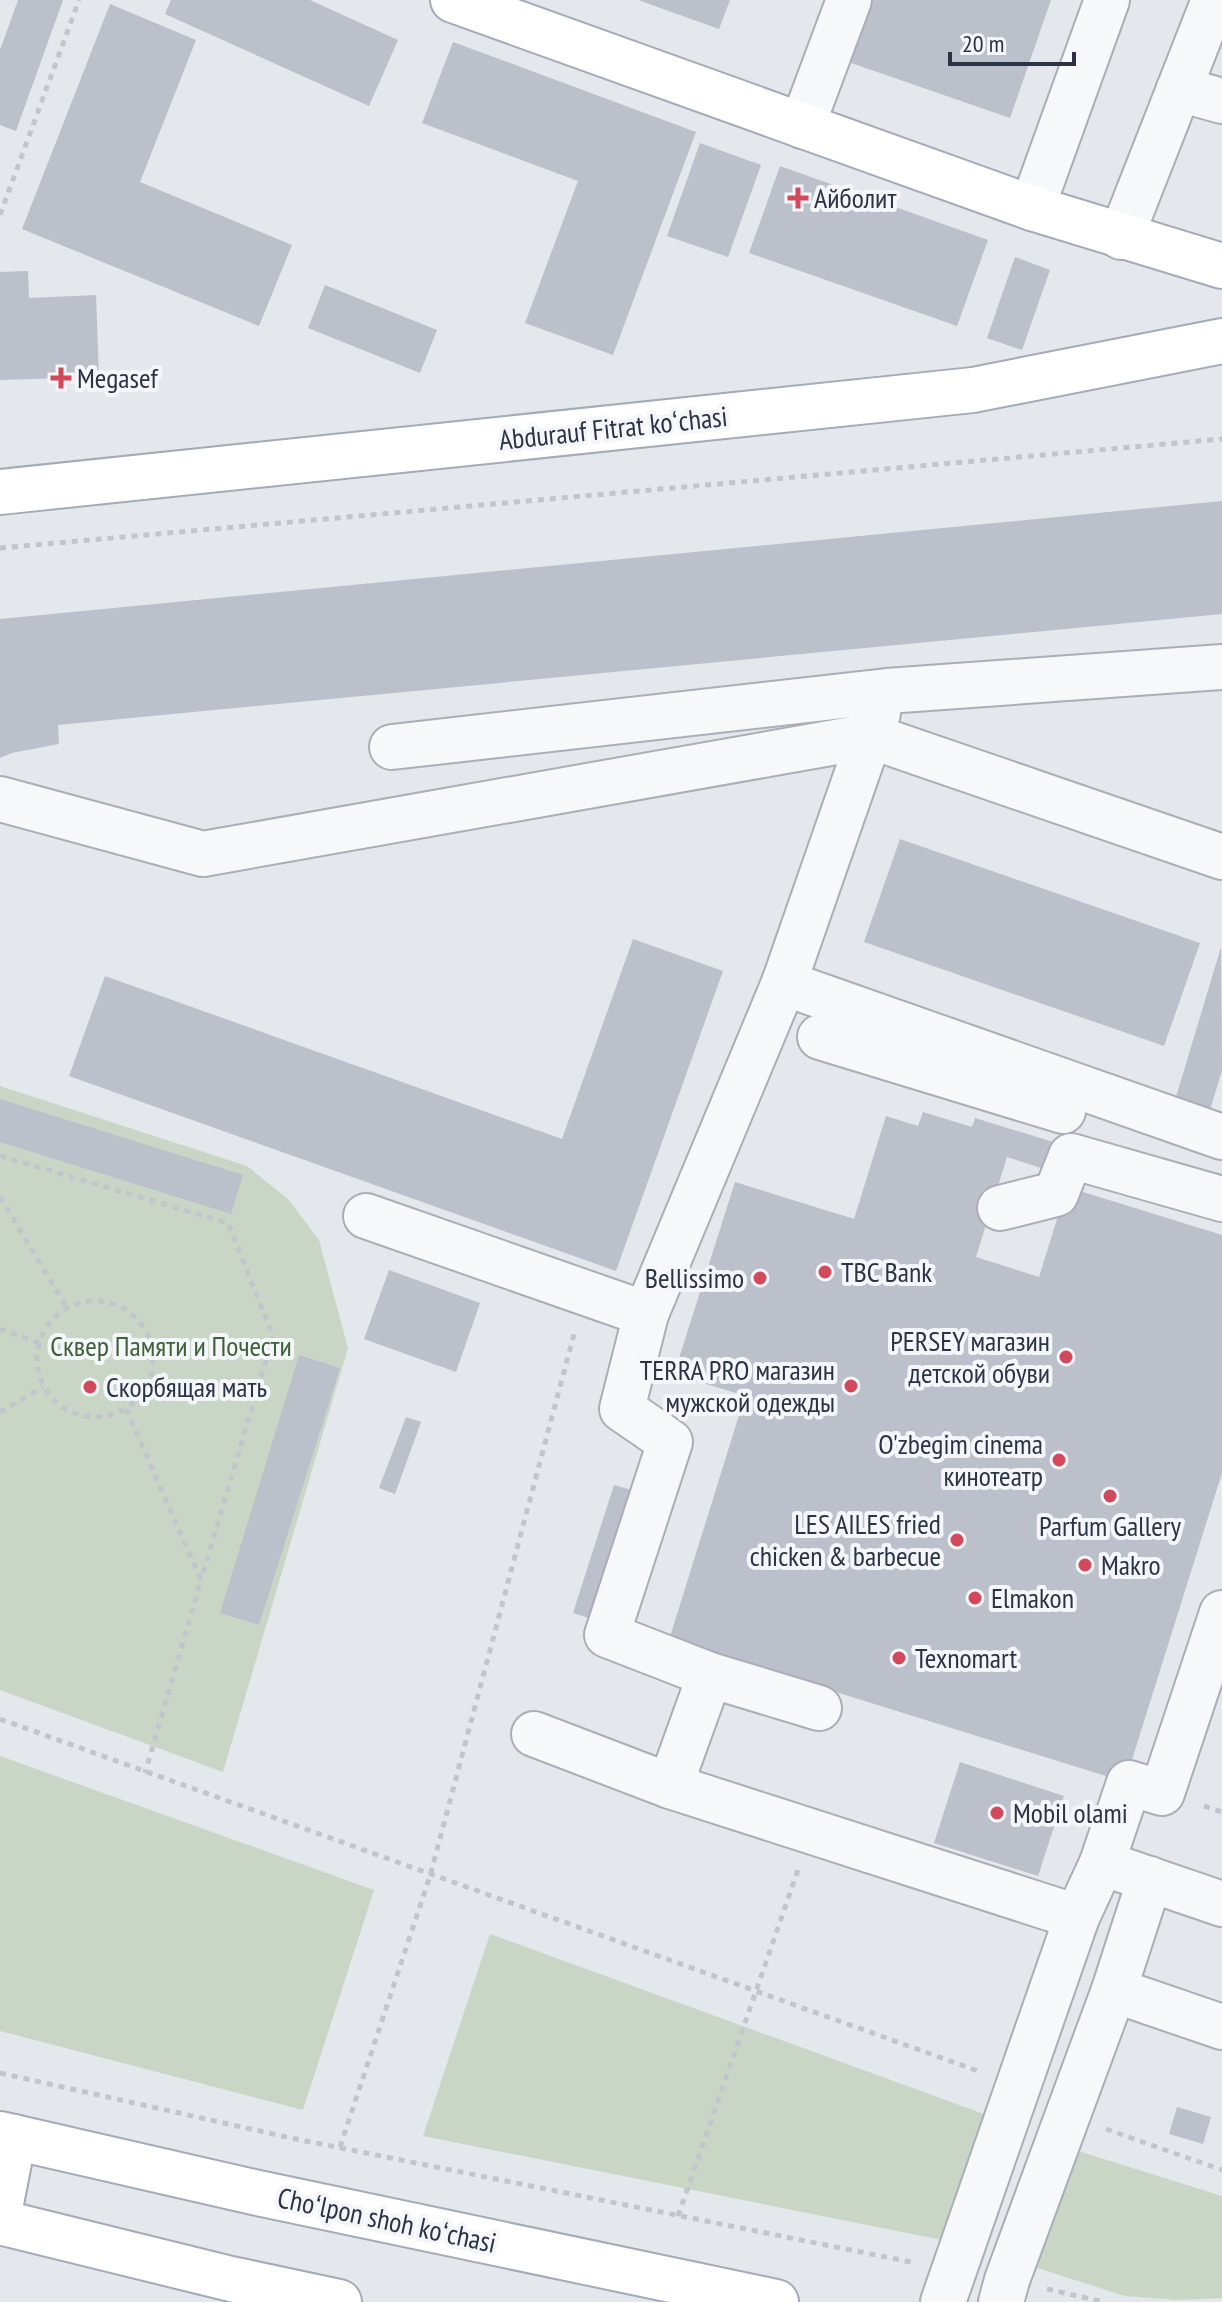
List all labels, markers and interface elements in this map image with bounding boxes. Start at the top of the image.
scale bar [950,16,1074,66]
text: 20 m [962,28,1004,59]
place label: Айболит [814,179,896,216]
marker: Айболит [789,189,807,207]
place label: Megasef [77,359,160,396]
marker: Megasef [52,369,70,387]
street label: Abdurauf Fitrat koʻchasi [497,397,729,458]
place label: TBC Bank [841,1253,932,1290]
place label: Bellissimo [645,1259,744,1296]
marker: TBC Bank [816,1263,834,1281]
marker: Bellissimo [751,1269,769,1287]
place label: PERSEY магазин детской обуви [890,1322,1050,1391]
park label: Сквер Памяти и Почести [50,1327,292,1364]
marker: PERSEY магазин детской обуви [1057,1348,1075,1366]
place label: TERRA PRO магазин мужской одежды [640,1351,835,1420]
place label: Скорбящая мать [106,1368,267,1405]
marker: TERRA PRO магазин мужской одежды [842,1377,860,1395]
marker: Скорбящая мать [81,1378,99,1396]
place label: O'zbegim cinema кинотеатр [878,1425,1043,1494]
marker: O'zbegim cinema кинотеатр [1050,1451,1068,1469]
marker: Parfum Gallery [1101,1487,1119,1505]
place label: LES AILES fried chicken & barbecue [750,1505,941,1574]
place label: Parfum Gallery [1039,1507,1181,1544]
marker: LES AILES fried chicken & barbecue [948,1531,966,1549]
place label: Makro [1101,1546,1161,1583]
marker: Makro [1076,1556,1094,1574]
place label: Elmakon [991,1579,1074,1616]
marker: Elmakon [966,1589,984,1607]
place label: Texnomart [915,1639,1017,1676]
marker: Texnomart [890,1649,908,1667]
place label: Mobil olami [1013,1794,1128,1831]
marker: Mobil olami [988,1804,1006,1822]
street label: Choʻlpon shoh koʻchasi [274,2178,500,2261]

